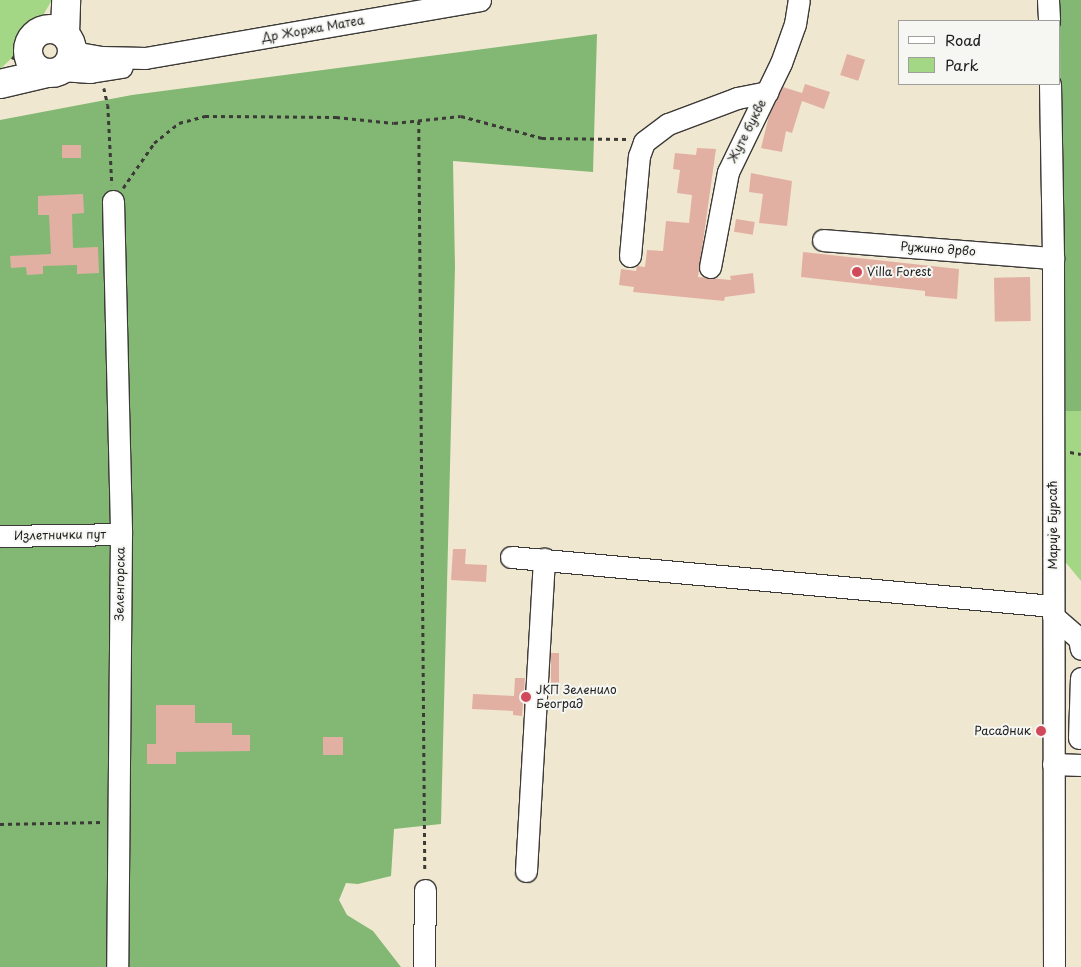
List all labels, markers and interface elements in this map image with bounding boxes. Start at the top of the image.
street label: Др Жоржа Матеа [260,13,366,45]
legend [898,20,1061,85]
text: Road [945,28,981,51]
text: Park [945,53,979,76]
street label: Жуте букве [725,97,769,165]
street label: Ружино дрво [899,239,977,259]
place label: Villa Forest [867,265,932,279]
marker: Villa Forest [851,266,863,278]
street label: Марије Бурсаћ [1046,481,1060,569]
street label: Излетнички пут [13,527,107,543]
street label: Зеленгорска [112,547,128,621]
place label: ЈКП Зеленило Београд [536,683,618,711]
marker: ЈКП Зеленило Београд [520,691,532,703]
place label: Расадник [974,724,1031,738]
marker: Расадник [1035,725,1047,737]

